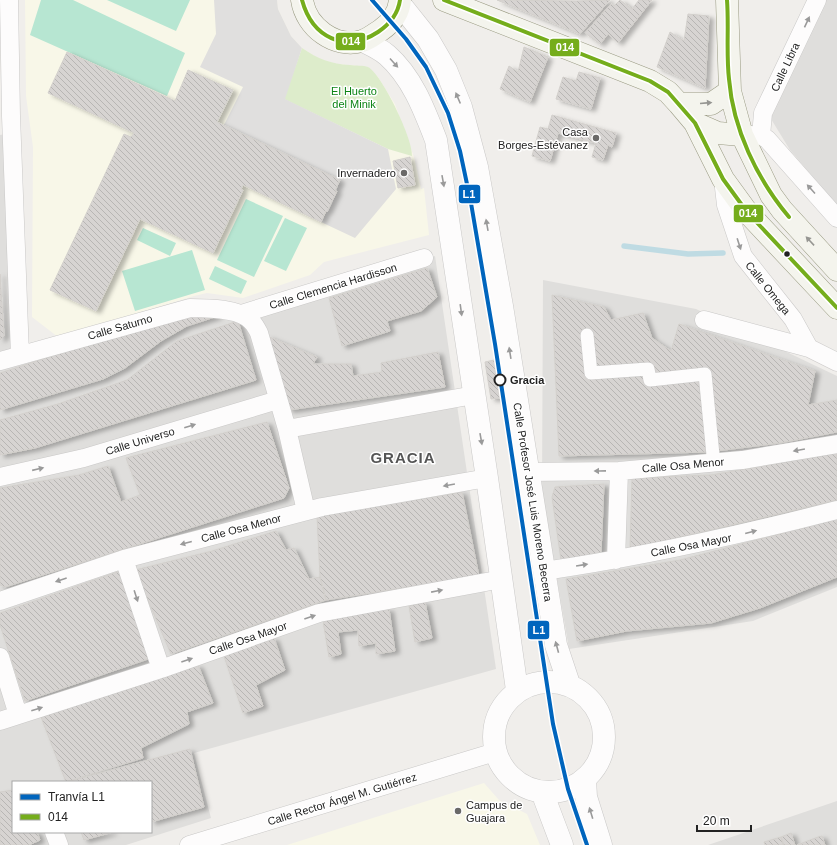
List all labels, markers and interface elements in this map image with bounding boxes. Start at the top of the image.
one-way arrow [804,17,810,28]
line badge: 014 [335,32,366,51]
text: 014 [342,35,361,47]
line badge: 014 [549,38,580,57]
street label: Calle Libra [768,40,802,93]
text: 014 [556,41,575,53]
one-way arrow [390,58,399,68]
park label: El Huerto del Minik [331,85,377,110]
one-way arrow [454,92,460,104]
one-way arrow [700,100,713,107]
place label: Casa Borges-Estévanez [498,126,589,151]
marker: Casa Borges-Estévanez [591,133,601,143]
place label: Invernadero [337,167,396,179]
marker: Invernadero [399,168,409,178]
one-way arrow [440,175,446,187]
line badge: L1 [458,184,481,204]
one-way arrow [807,184,816,193]
text: L1 [463,188,475,200]
line badge: 014 [733,204,764,223]
text: 014 [739,207,758,219]
one-way arrow [484,219,490,231]
one-way arrow [806,236,815,247]
one-way arrow [736,238,742,250]
unlabelled marker [782,249,792,259]
street label: Calle Omega [743,259,793,317]
street label: Calle Clemencia Hardisson [268,261,398,311]
one-way arrow [458,304,464,316]
street label: Calle Saturno [86,312,154,342]
one-way arrow [506,347,512,359]
marker: Gracia [493,373,507,387]
place label: Gracia [510,374,545,386]
street label: Calle Profesor José Luis Moreno Becerra [511,402,555,603]
one-way arrow [184,423,196,429]
street label: Calle Universo [104,425,176,457]
one-way arrow [478,432,484,445]
one-way arrow [792,447,805,453]
district label: GRACIA [370,449,436,466]
street label: Calle Osa Menor [641,455,725,475]
one-way arrow [32,465,44,471]
one-way arrow [593,468,606,474]
one-way arrow [443,482,455,488]
street label: Calle Osa Menor [200,511,283,544]
one-way arrow [745,529,757,535]
street label: Calle Osa Mayor [650,531,733,559]
one-way arrow [179,540,192,546]
one-way arrow [576,562,588,568]
one-way arrow [55,577,67,583]
one-way arrow [431,588,443,594]
one-way arrow [134,590,140,602]
one-way arrow [304,613,316,619]
street label: Calle Osa Mayor [207,619,289,657]
line badge: L1 [527,620,550,640]
text: L1 [533,624,545,636]
one-way arrow [554,641,560,653]
one-way arrow [182,657,194,663]
one-way arrow [31,706,43,712]
street label: Calle Rector Ángel M. Gutiérrez [266,771,418,827]
legend [12,781,152,833]
text: Tranvía L1 [48,790,105,804]
place label: Campus de Guajara [466,799,522,824]
marker: Campus de Guajara [453,806,463,816]
one-way arrow [588,806,594,818]
scale bar [697,807,751,833]
text: 014 [48,810,68,824]
text: 20 m [703,814,730,828]

